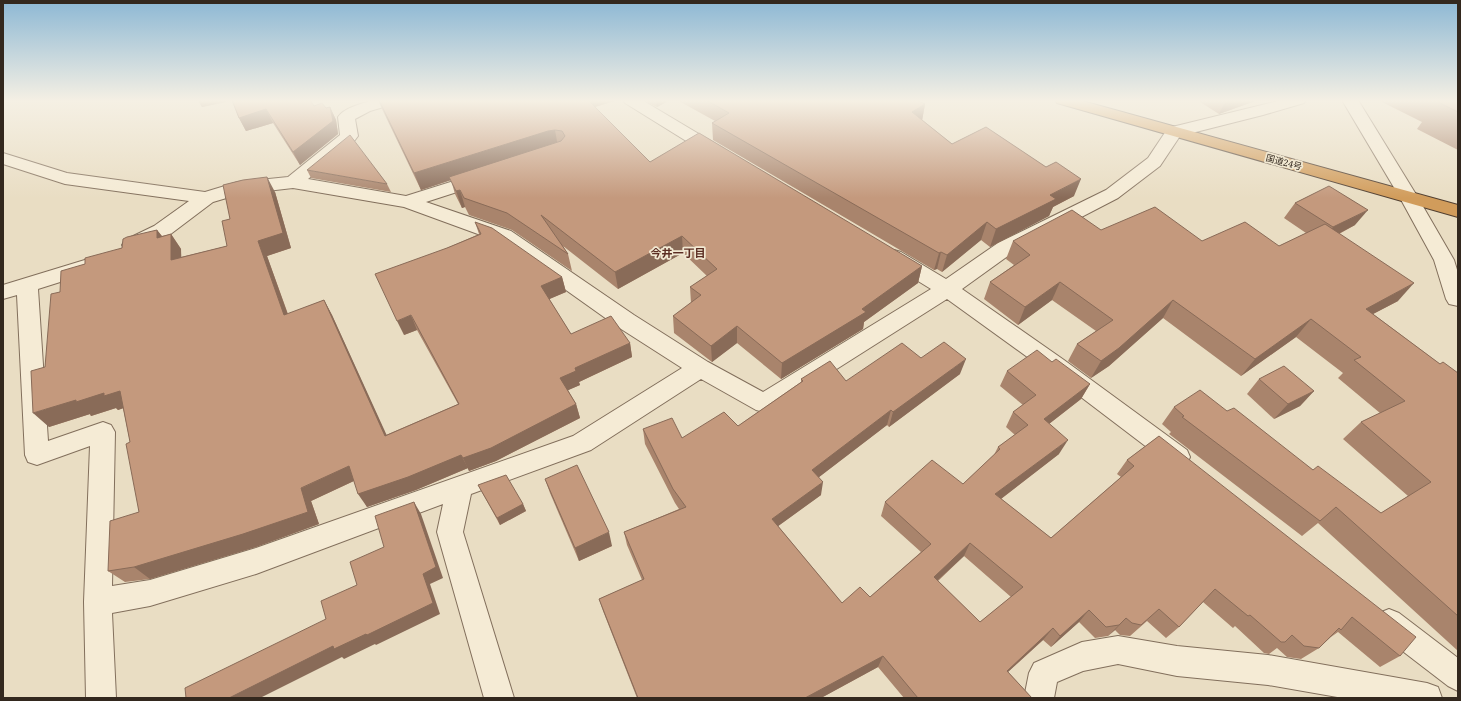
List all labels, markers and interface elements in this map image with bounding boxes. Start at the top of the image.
street label: 国道24号 [1264,151,1304,173]
district label: 今井一丁目 [651,245,706,260]

